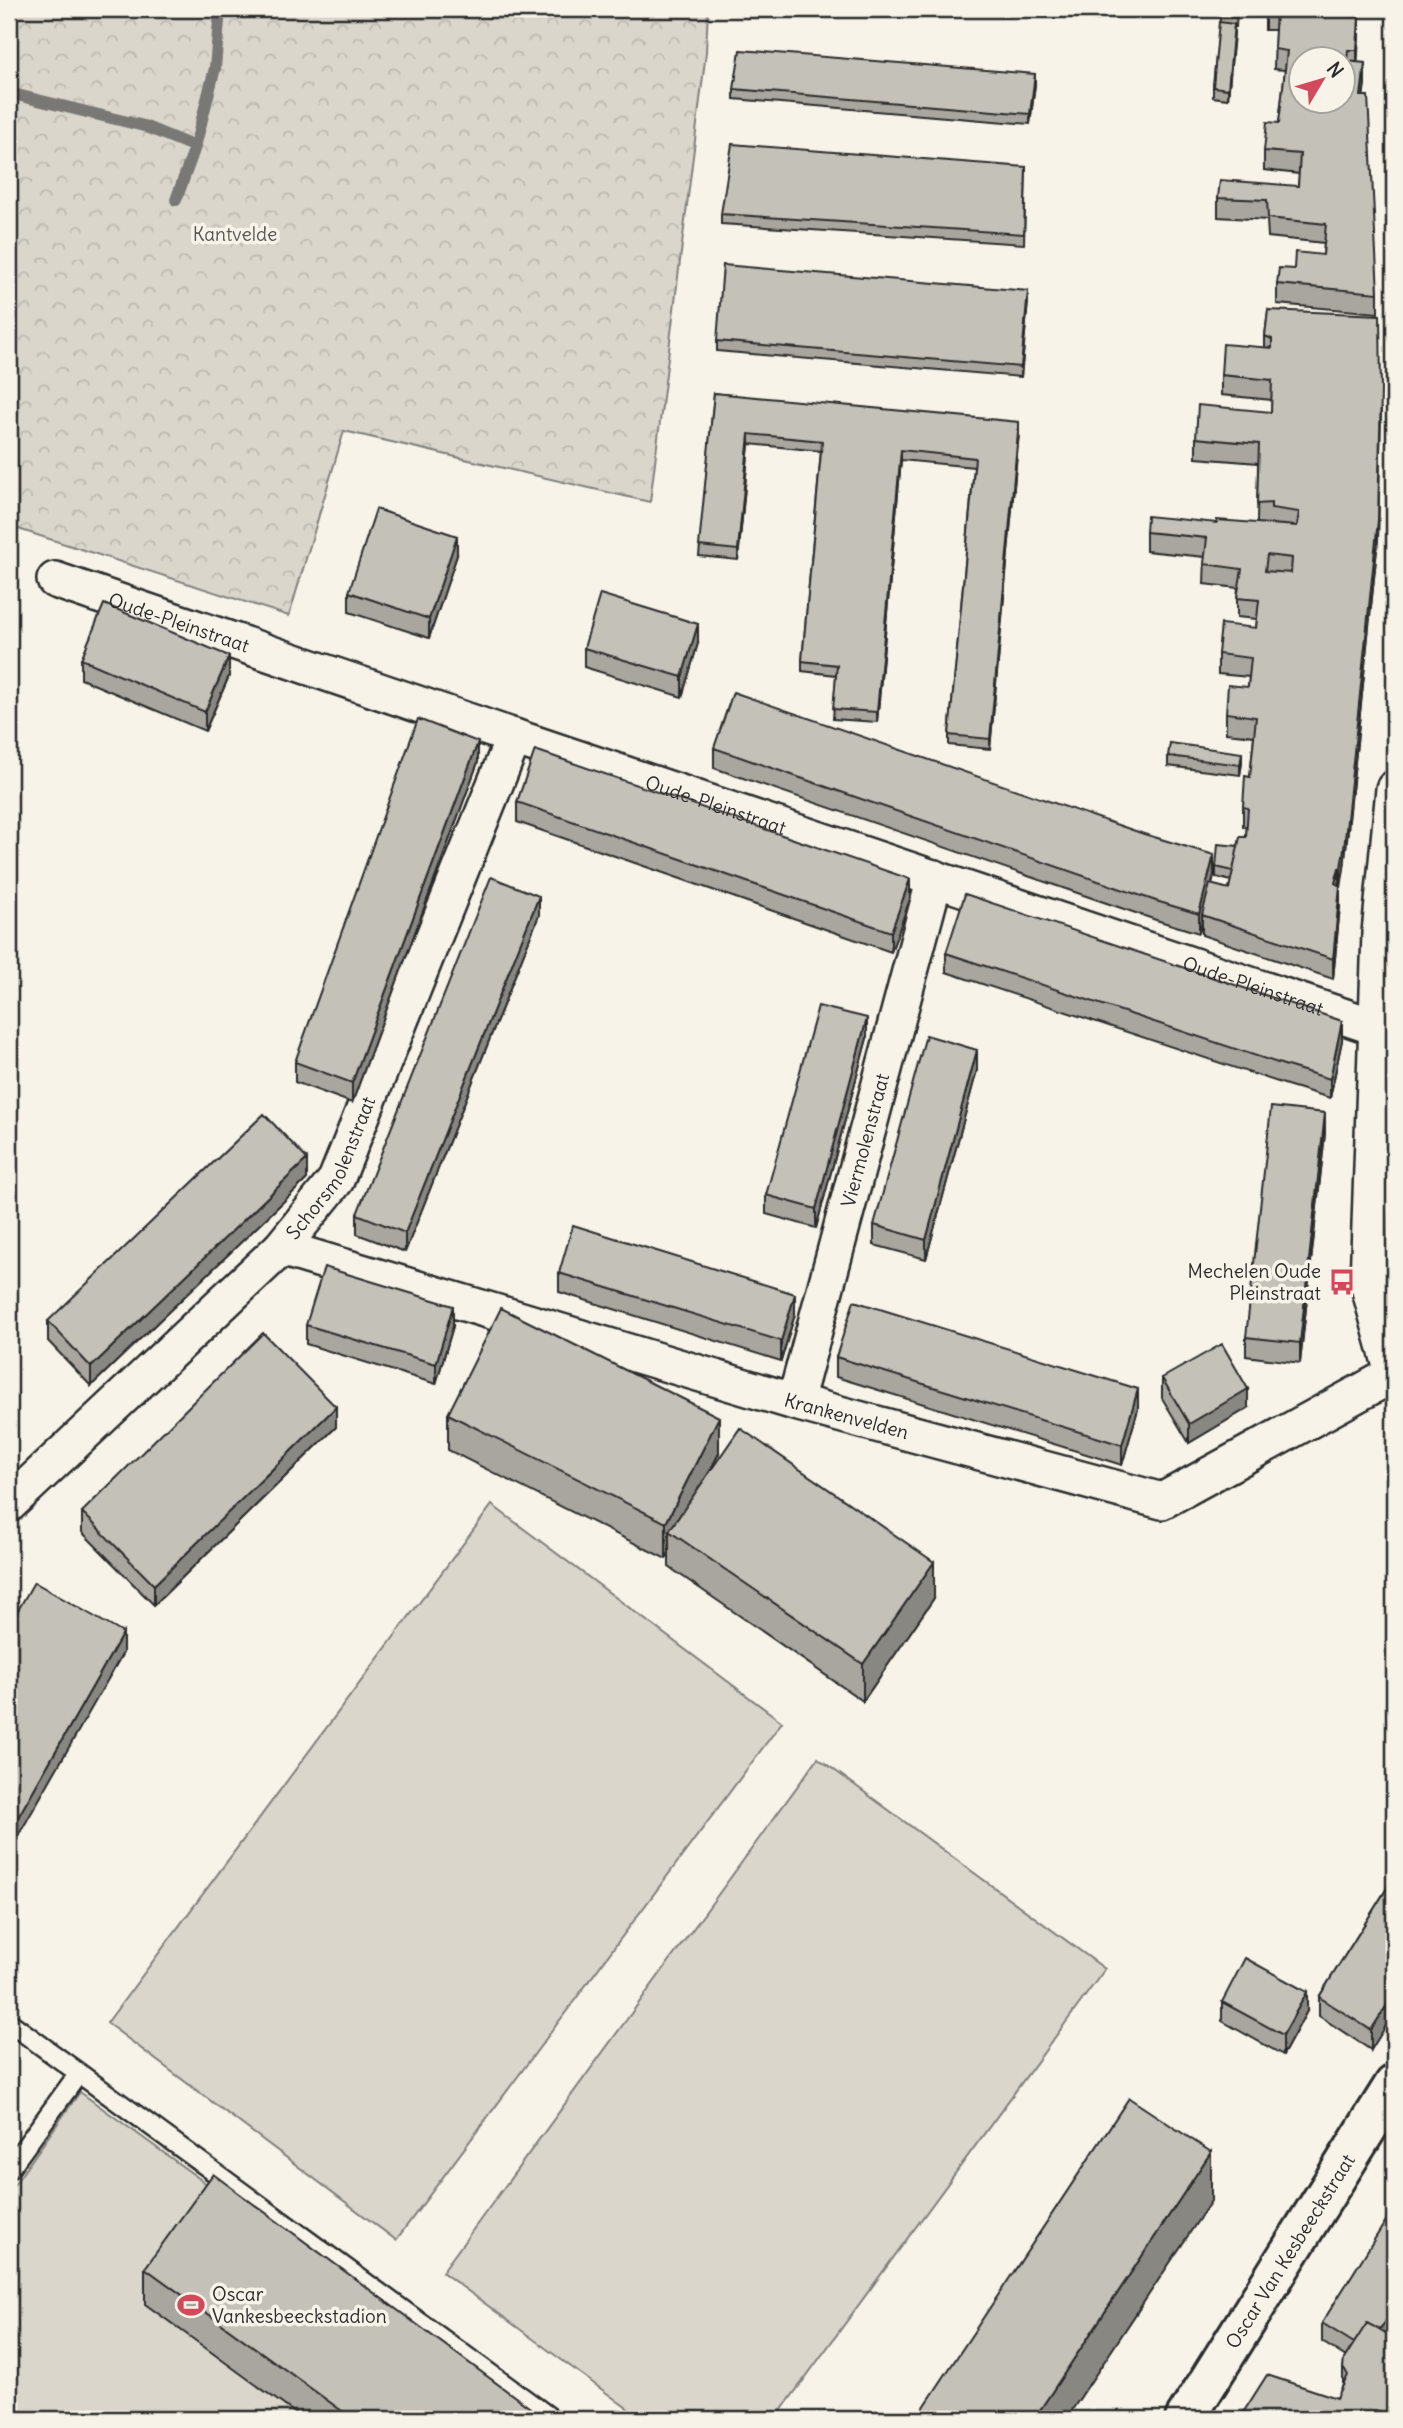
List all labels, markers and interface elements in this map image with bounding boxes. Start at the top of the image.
north arrow [1288,46,1358,116]
text: N [1322,57,1349,82]
park label: Kantvelde [193,222,277,246]
street label: Oude-Pleinstraat [105,587,252,658]
street label: Oude-Pleinstraat [642,770,789,840]
street label: Oude-Pleinstraat [1180,951,1327,1021]
street label: Viermolenstraat [836,1071,894,1210]
street label: Schorsmolenstraat [281,1093,380,1244]
place label: Mechelen Oude Pleinstraat [1188,1259,1321,1305]
bus stop icon: Mechelen Oude Pleinstraat [1327,1267,1357,1297]
street label: Krankenvelden [781,1387,911,1444]
street label: Oscar Van Kesbeeckstraat [1220,2150,1360,2353]
place label: Oscar Vankesbeeckstadion [212,2282,387,2328]
sports icon: Oscar Vankesbeeckstadion [176,2290,206,2320]

